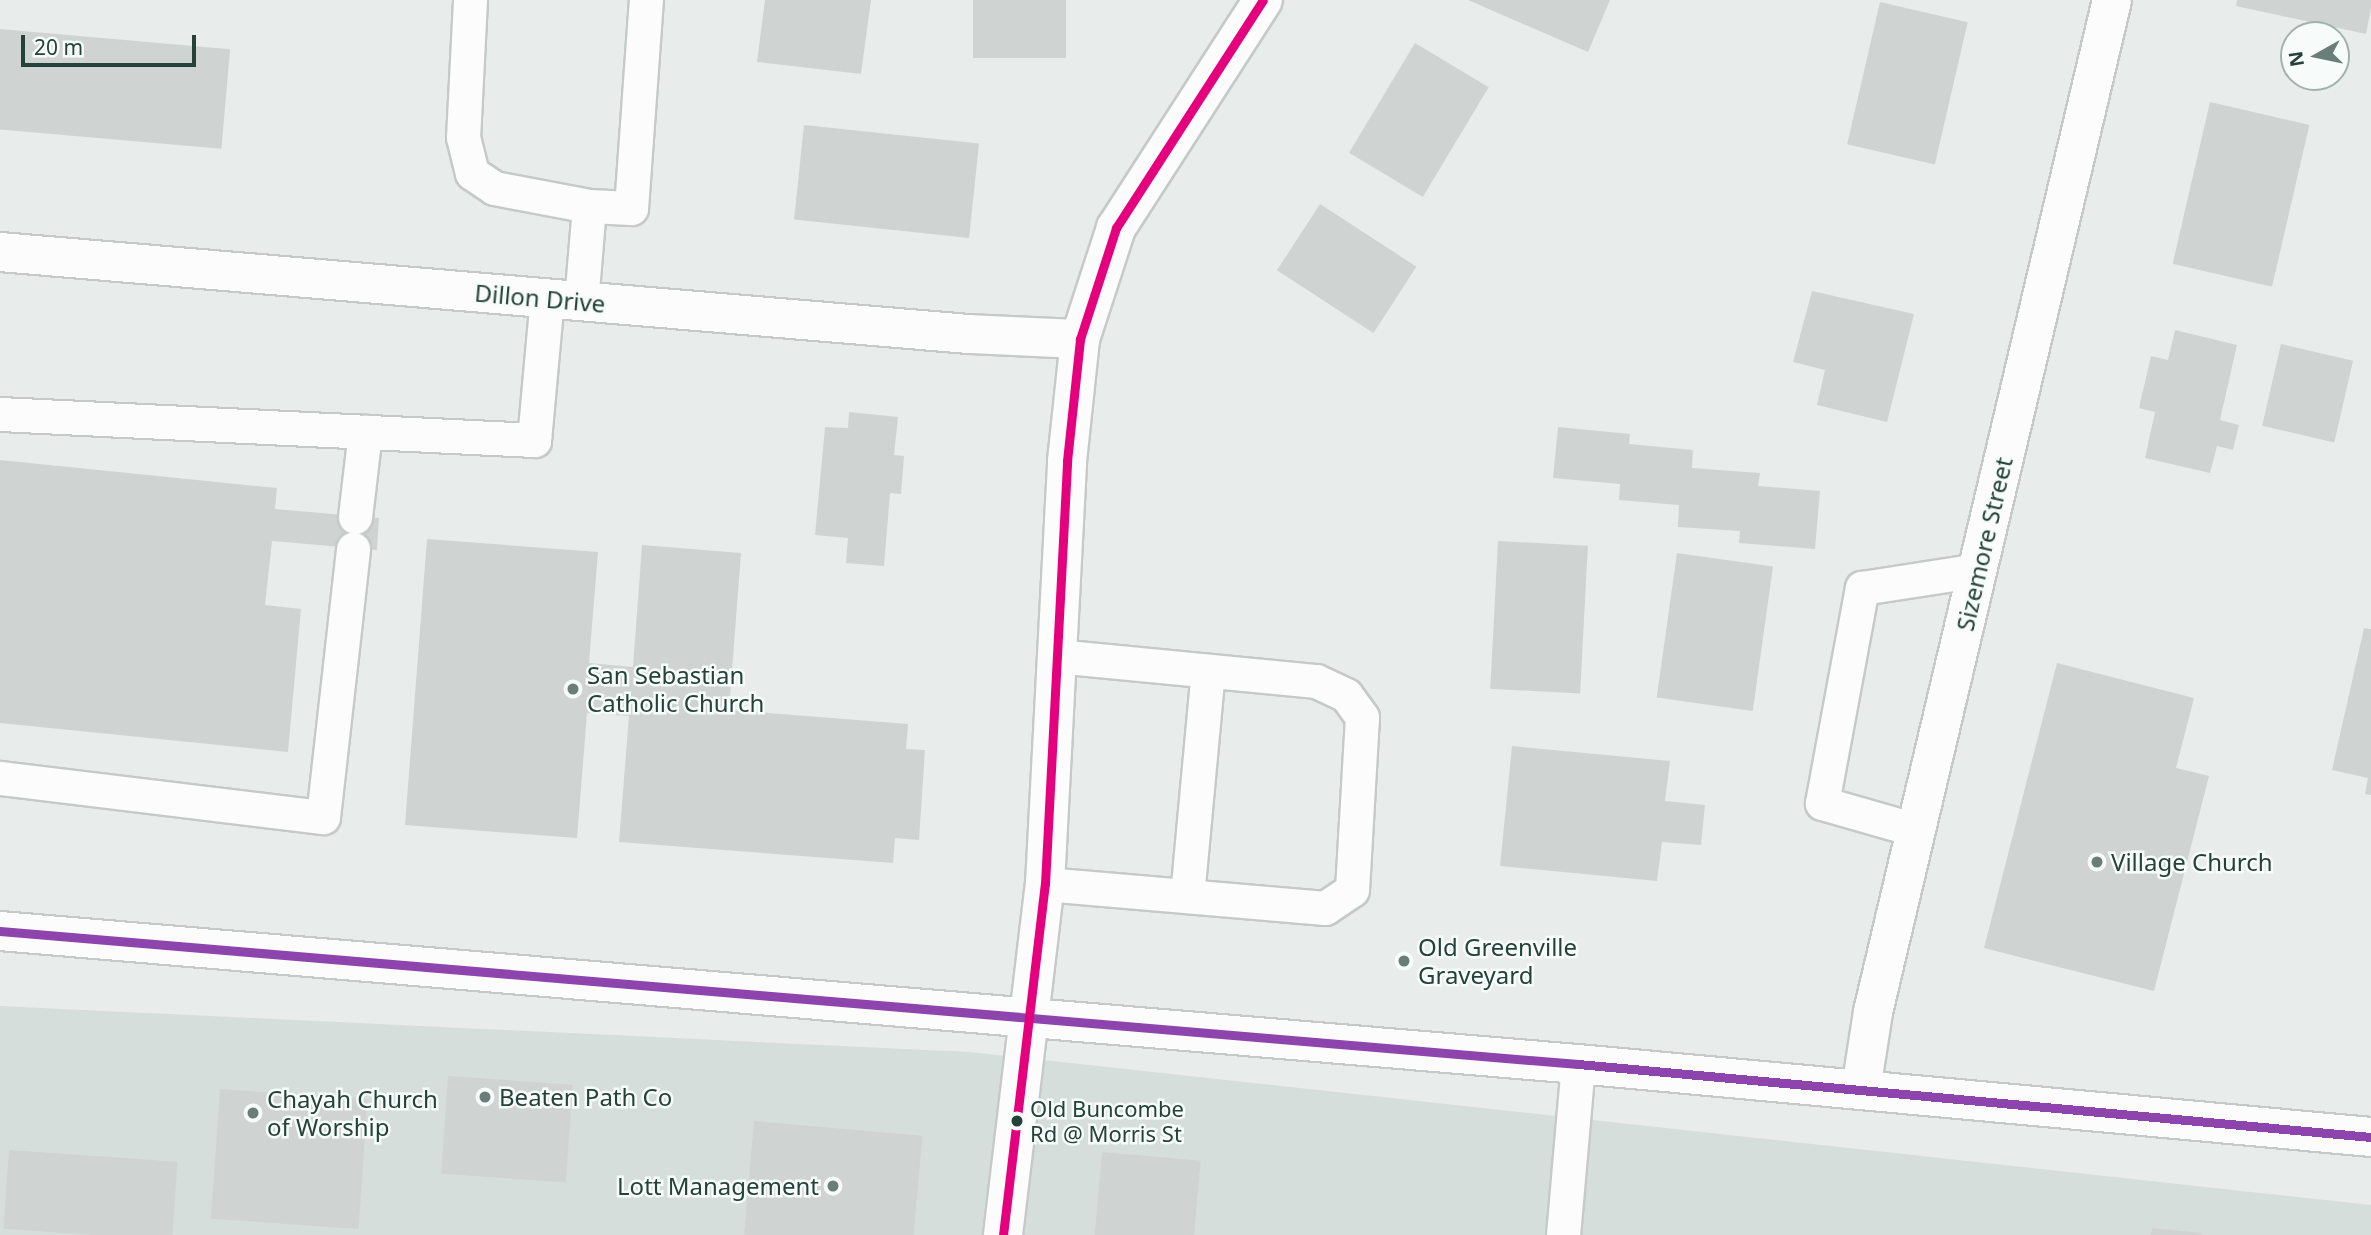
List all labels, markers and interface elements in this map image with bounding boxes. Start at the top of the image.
scale bar [24,21,200,65]
north arrow [2280,21,2350,91]
text: 20 m [34,33,83,61]
text: N [2282,49,2310,69]
street label: Dillon Drive [473,278,607,318]
street label: Sizemore Street [1950,454,2018,634]
place label: San Sebastian Catholic Church [587,661,764,717]
marker: San Sebastian Catholic Church [565,681,581,697]
place label: Village Church [2111,848,2273,876]
marker: Village Church [2089,854,2105,870]
place label: Old Greenville Graveyard [1418,933,1577,989]
marker: Old Greenville Graveyard [1396,953,1412,969]
place label: Beaten Path Co [499,1083,672,1111]
place label: Chayah Church of Worship [267,1085,438,1141]
marker: Beaten Path Co [477,1089,493,1105]
place label: Old Buncombe Rd @ Morris St [1030,1095,1184,1146]
marker: Chayah Church of Worship [245,1105,261,1121]
marker: Old Buncombe Rd @ Morris St [1010,1114,1024,1128]
place label: Lott Management [617,1172,819,1200]
marker: Lott Management [825,1178,841,1194]

